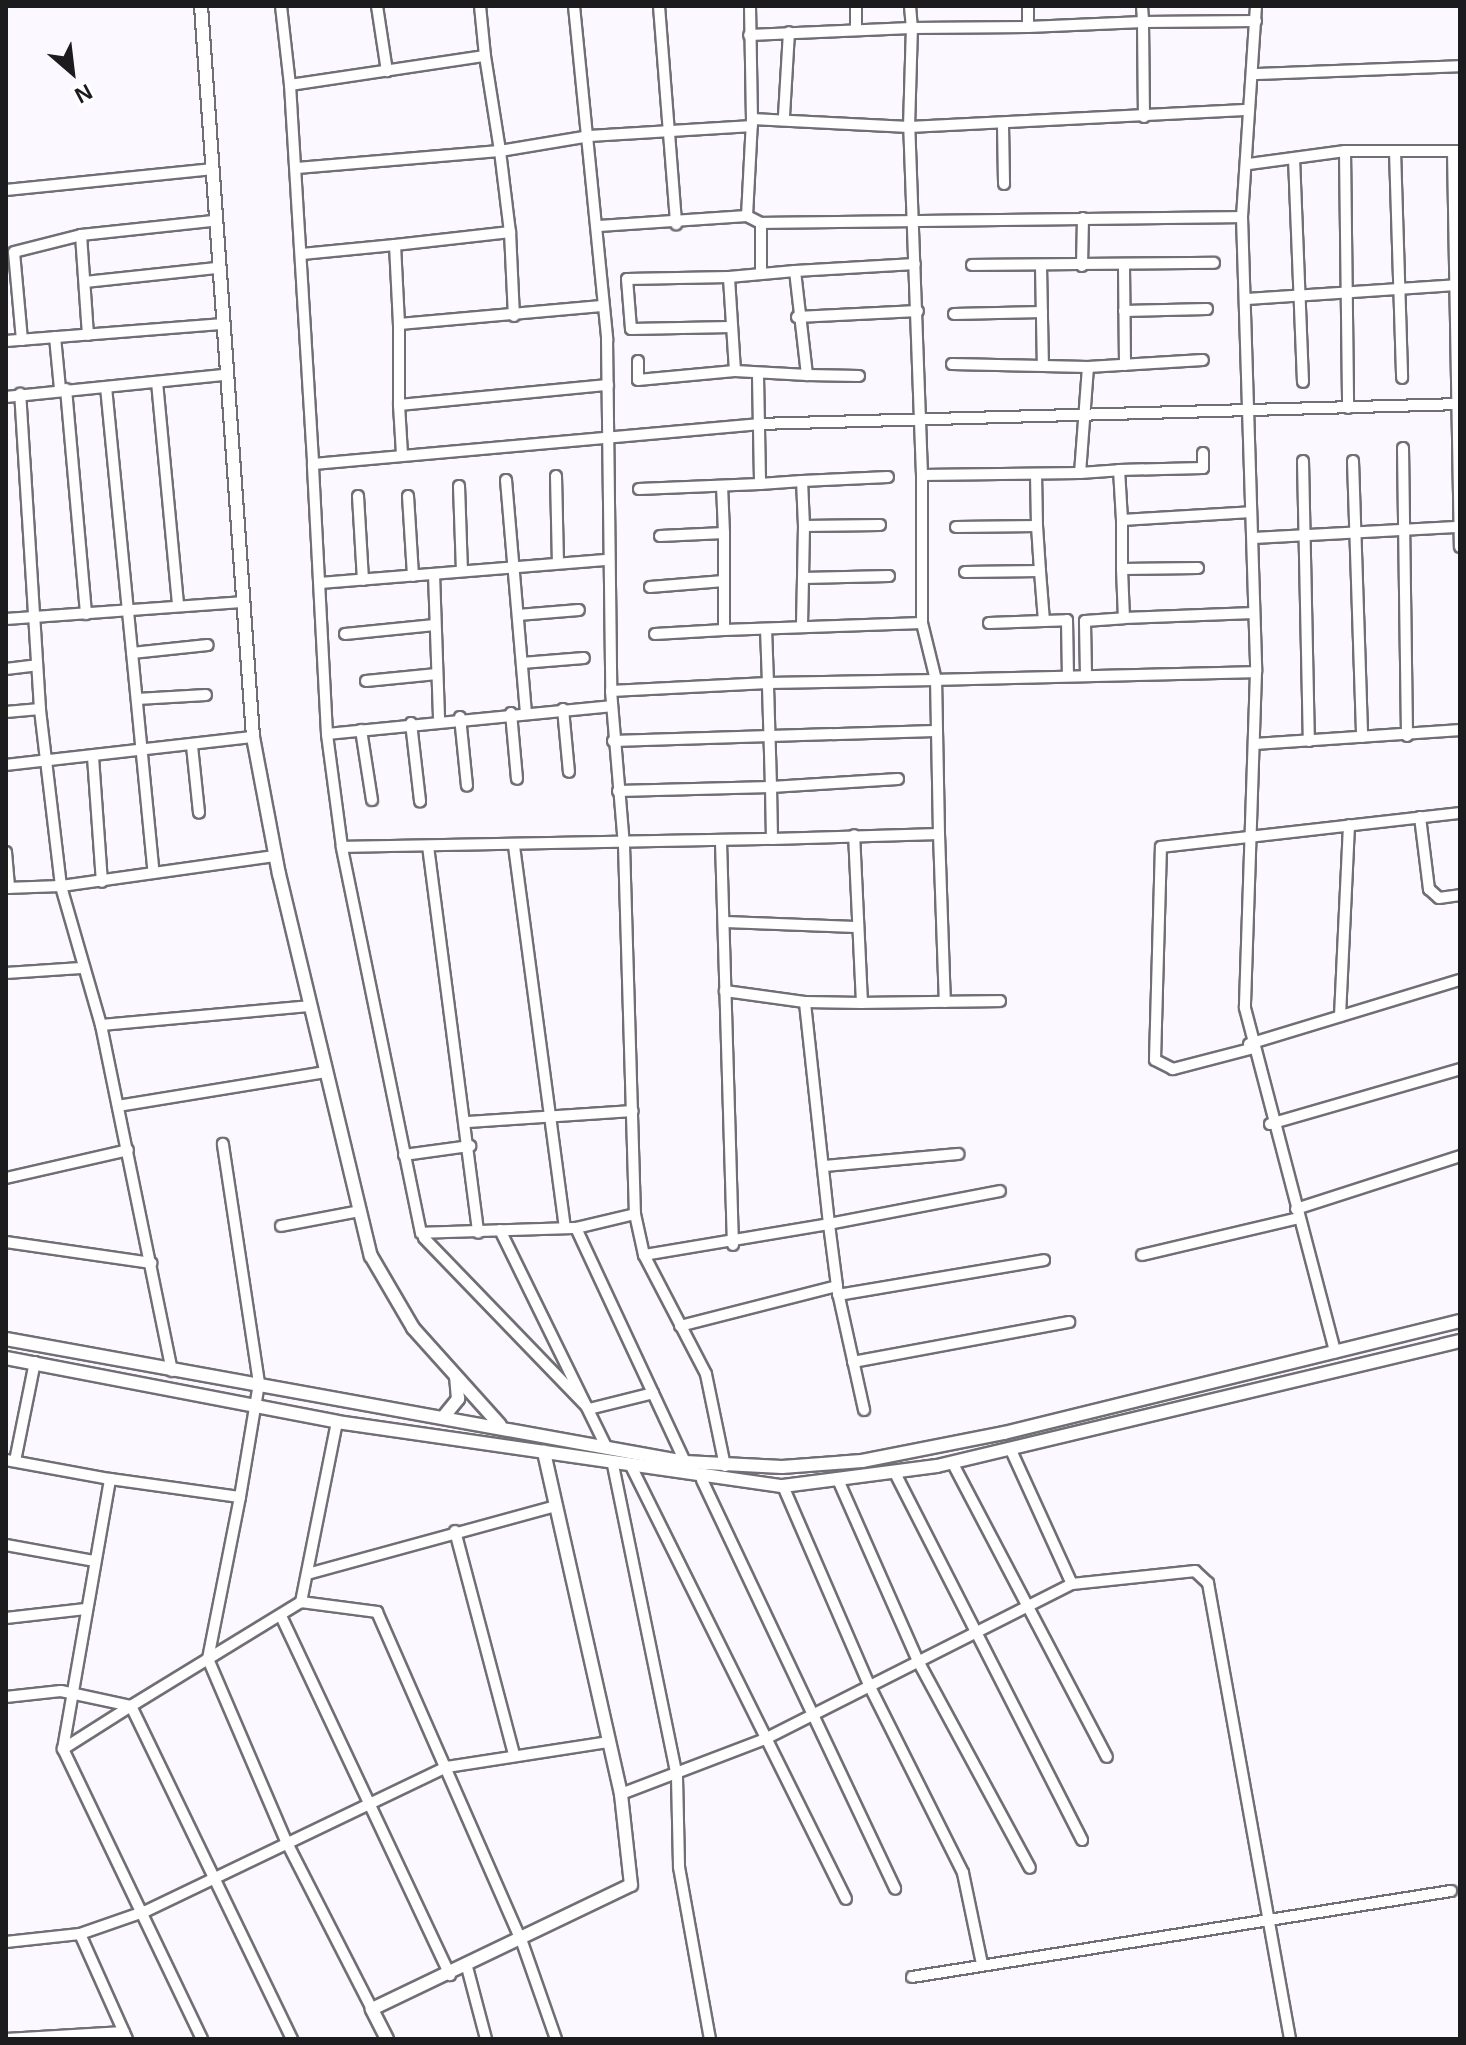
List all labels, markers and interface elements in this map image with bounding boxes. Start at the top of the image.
north arrow [32,32,112,112]
text: N [71,79,96,108]

